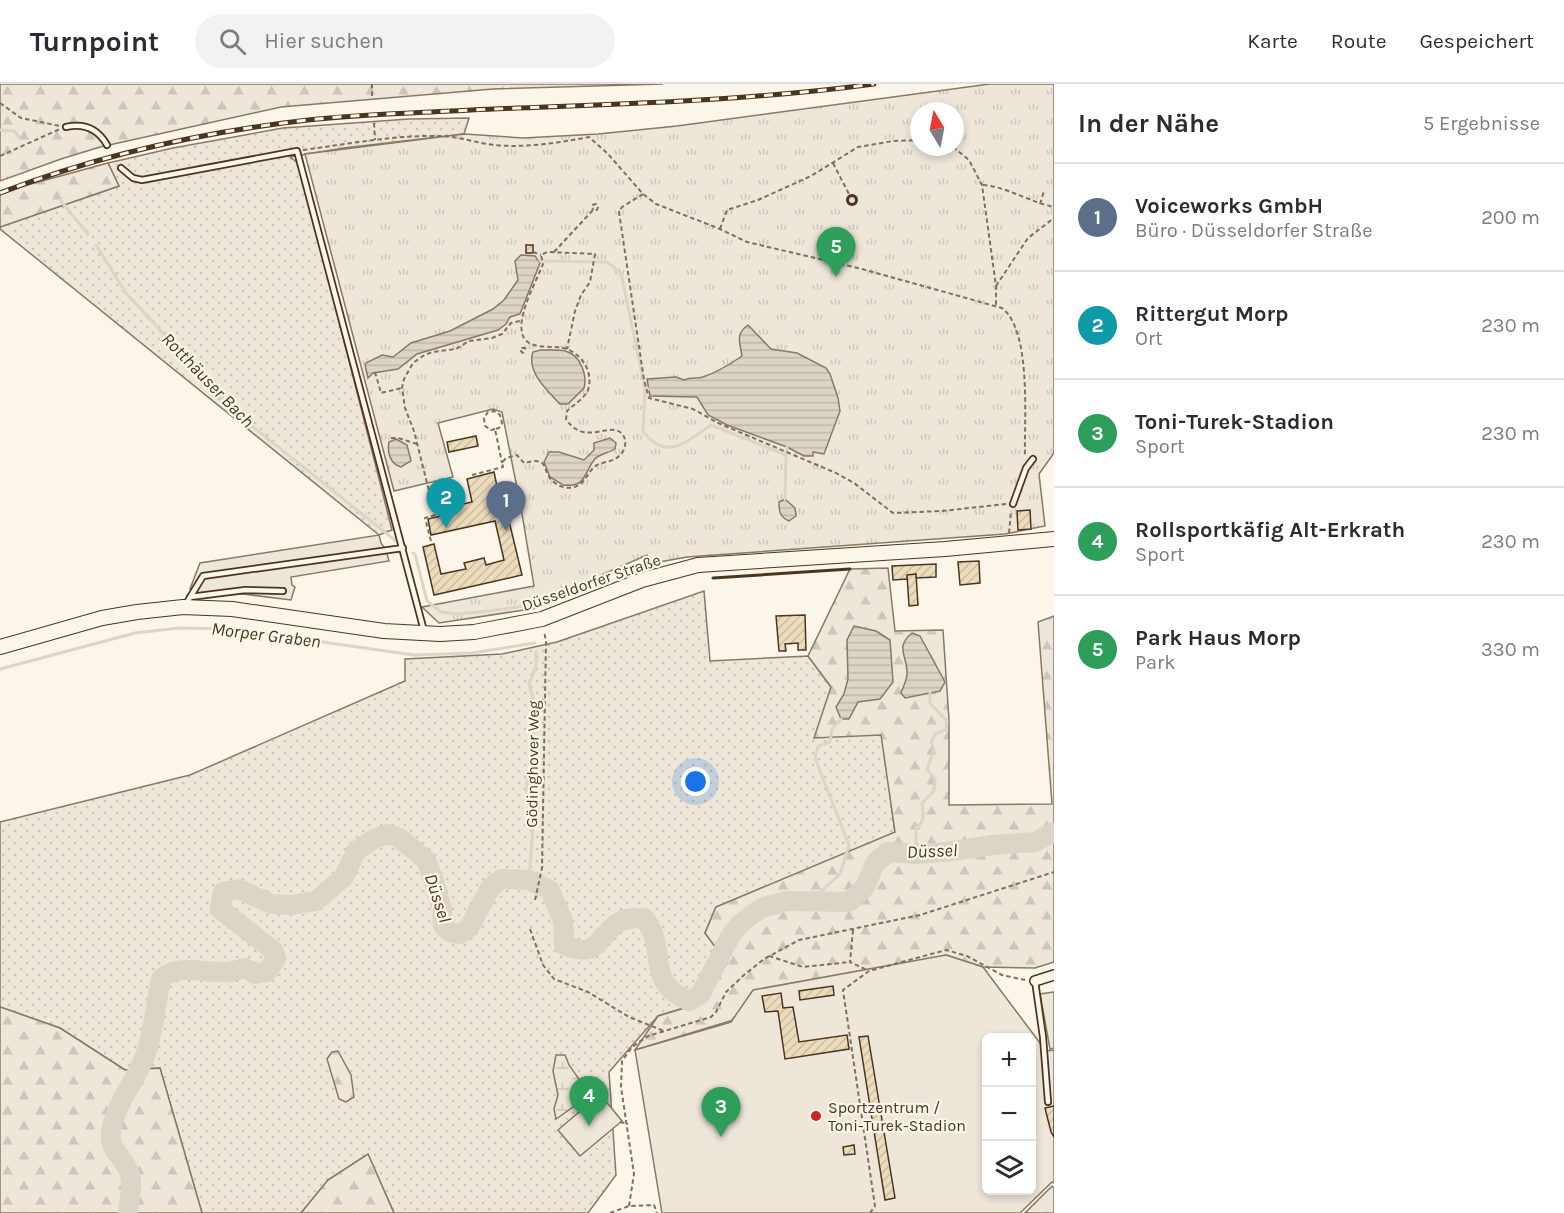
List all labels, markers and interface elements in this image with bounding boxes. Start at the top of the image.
search box [195,14,615,68]
text: Turnpoint [30,25,159,58]
icon: search [216,25,249,58]
text: Hier suchen [264,28,384,54]
text: Karte [1247,29,1298,53]
text: Route [1331,29,1387,53]
text: Gespeichert [1420,29,1534,53]
north arrow [910,102,964,156]
text: In der Nähe [1078,108,1219,139]
text: 5 Ergebnisse [1423,112,1540,135]
text: Voiceworks GmbH [1135,193,1323,219]
text: 1 [1094,206,1101,229]
text: 200 m [1481,206,1540,229]
text: Büro · Düsseldorfer Straße [1135,219,1372,242]
pin: 5 [816,228,856,277]
text: Rittergut Morp [1135,301,1288,327]
text: 2 [1091,314,1104,337]
text: 230 m [1481,314,1540,337]
text: Ort [1135,327,1163,350]
water label: Rotthäuser Bach [157,328,259,432]
text: Toni-Turek-Stadion [1135,409,1334,435]
text: 3 [1091,422,1104,445]
text: 230 m [1481,422,1540,445]
text: Sport [1135,435,1184,458]
pin: 2 [426,478,466,528]
pin: 1 [486,482,526,531]
text: Rollsportkäfig Alt-Erkrath [1135,517,1405,543]
text: 4 [1092,530,1103,553]
text: 230 m [1481,530,1540,553]
text: Sport [1135,543,1184,566]
street label: Düsseldorfer Straße [519,550,663,615]
water label: Morper Graben [210,617,322,653]
text: Park Haus Morp [1135,625,1301,651]
text: 5 [1092,638,1103,661]
text: 330 m [1481,638,1540,661]
text: Park [1135,651,1176,674]
street label: Gödinghover Weg [522,700,543,828]
your location [681,767,710,796]
water label: Düssel [906,839,958,863]
water label: Düssel [420,871,456,926]
map controls [982,1033,1036,1195]
button: + [982,1033,1036,1087]
pin: 4 [570,1076,608,1126]
button: − [982,1087,1036,1141]
pin: 3 [702,1088,740,1137]
place label: Sportzentrum / Toni-Turek-Stadion [828,1098,966,1135]
marker: Sportzentrum / Toni-Turek-Stadion [809,1109,823,1123]
button: layers [982,1141,1036,1195]

